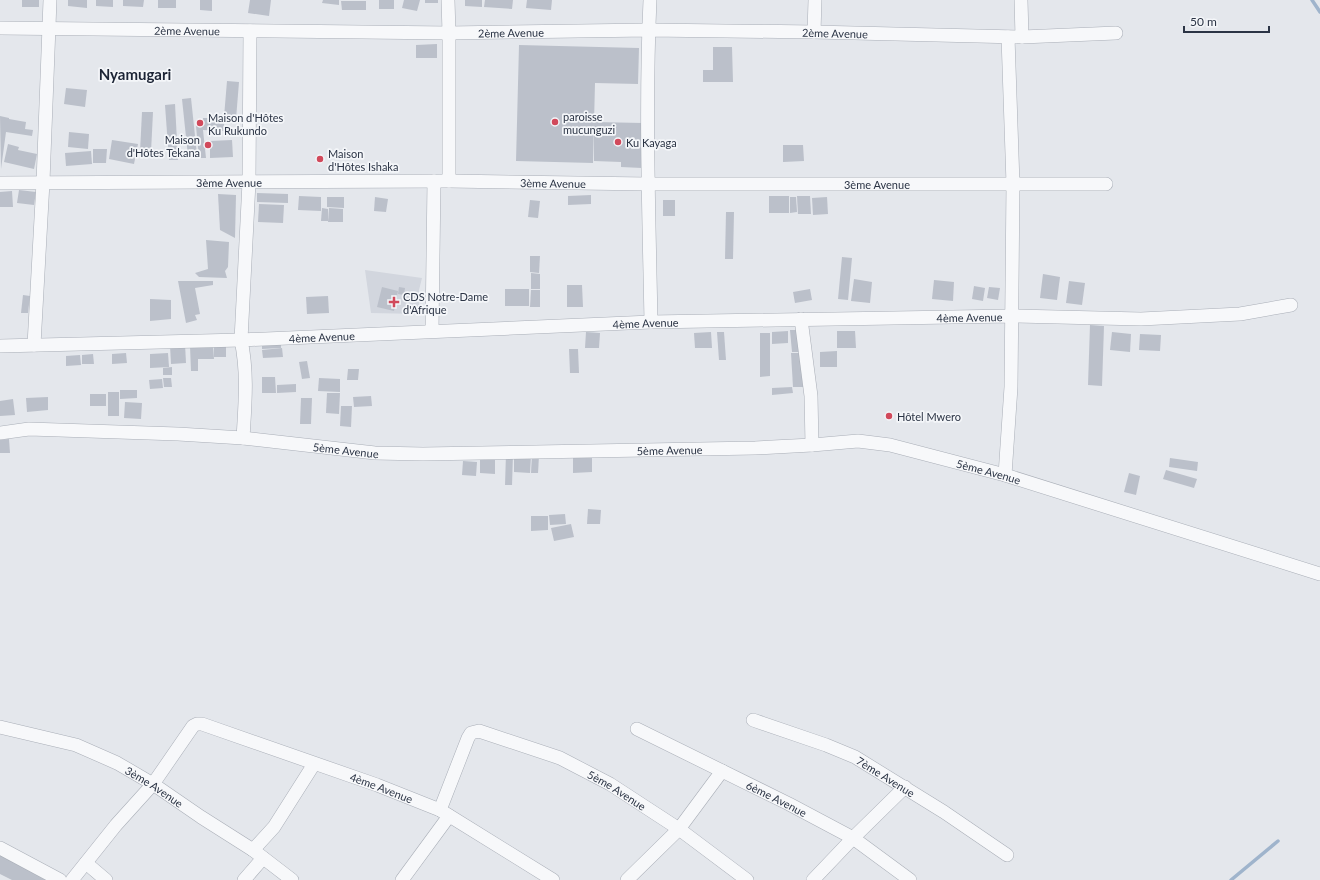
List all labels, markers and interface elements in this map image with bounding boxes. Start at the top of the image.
scale bar [1184,8,1269,34]
text: 50 m [1190,14,1217,29]
street label: 2ème Avenue [154,23,220,37]
street label: 2ème Avenue [478,25,544,39]
street label: 2ème Avenue [802,25,868,40]
district label: Nyamugari [99,65,172,83]
place label: paroisse mucunguzi [563,110,616,136]
place label: Maison d'Hôtes Ku Rukundo [208,111,284,137]
marker: paroisse mucunguzi [550,117,560,127]
marker: Maison d'Hôtes Ku Rukundo [195,118,205,128]
place label: Maison d'Hôtes Tekana [127,133,200,159]
place label: Ku Kayaga [626,136,677,149]
marker: Ku Kayaga [613,137,623,147]
marker: Maison d'Hôtes Tekana [203,140,213,150]
place label: Maison d'Hôtes Ishaka [328,147,398,173]
marker: Maison d'Hôtes Ishaka [315,154,325,164]
street label: 3ème Avenue [196,175,262,189]
street label: 3ème Avenue [520,176,586,190]
street label: 3ème Avenue [844,178,910,191]
place label: CDS Notre-Dame d'Afrique [403,290,488,316]
marker: CDS Notre-Dame d'Afrique [388,296,400,308]
street label: 4ème Avenue [936,310,1003,324]
street label: 4ème Avenue [612,315,679,330]
street label: 4ème Avenue [289,329,355,344]
place label: Hôtel Mwero [897,410,961,423]
marker: Hôtel Mwero [884,411,894,421]
street label: 5ème Avenue [312,440,379,460]
street label: 5ème Avenue [637,442,703,457]
street label: 5ème Avenue [955,456,1023,486]
street label: 7ème Avenue [855,753,918,799]
street label: 3ème Avenue [123,763,186,810]
street label: 5ème Avenue [586,767,649,812]
street label: 4ème Avenue [349,770,415,805]
street label: 6ème Avenue [744,778,809,819]

